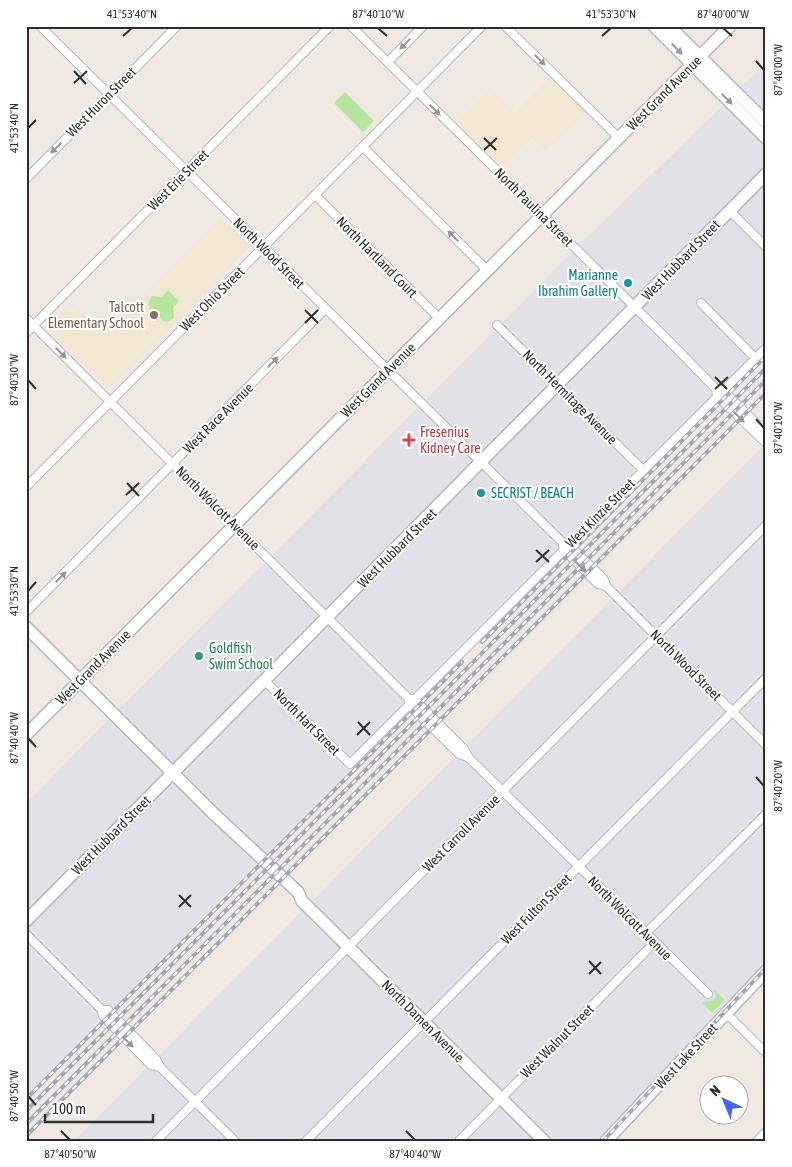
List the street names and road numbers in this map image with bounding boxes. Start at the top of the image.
street label: West Grand Avenue [623,52,705,134]
street label: West Huron Street [63,64,139,140]
street label: West Erie Street [144,146,212,214]
street label: North Paulina Street [491,164,577,250]
street label: North Hartland Court [333,213,421,301]
street label: North Wood Street [230,214,308,292]
street label: West Hubbard Street [639,217,723,303]
street label: West Ohio Street [177,264,247,334]
street label: West Grand Avenue [337,339,419,421]
street label: North Hermitage Avenue [520,347,620,447]
street label: West Race Avenue [180,380,256,456]
street label: North Wolcott Avenue [173,463,263,553]
street label: West Kinzie Street [562,475,638,551]
street label: West Hubbard Street [354,505,440,591]
street label: West Grand Avenue [52,626,134,708]
street label: North Wood Street [647,626,725,704]
street label: North Hart Street [271,686,343,758]
street label: West Carroll Avenue [419,791,503,875]
street label: West Hubbard Street [68,792,154,878]
street label: West Fulton Street [498,871,574,947]
street label: North Wolcott Avenue [585,873,675,963]
street label: North Damen Avenue [379,977,467,1065]
street label: West Walnut Street [517,1001,597,1081]
street label: West Lake Street [652,1020,720,1092]

